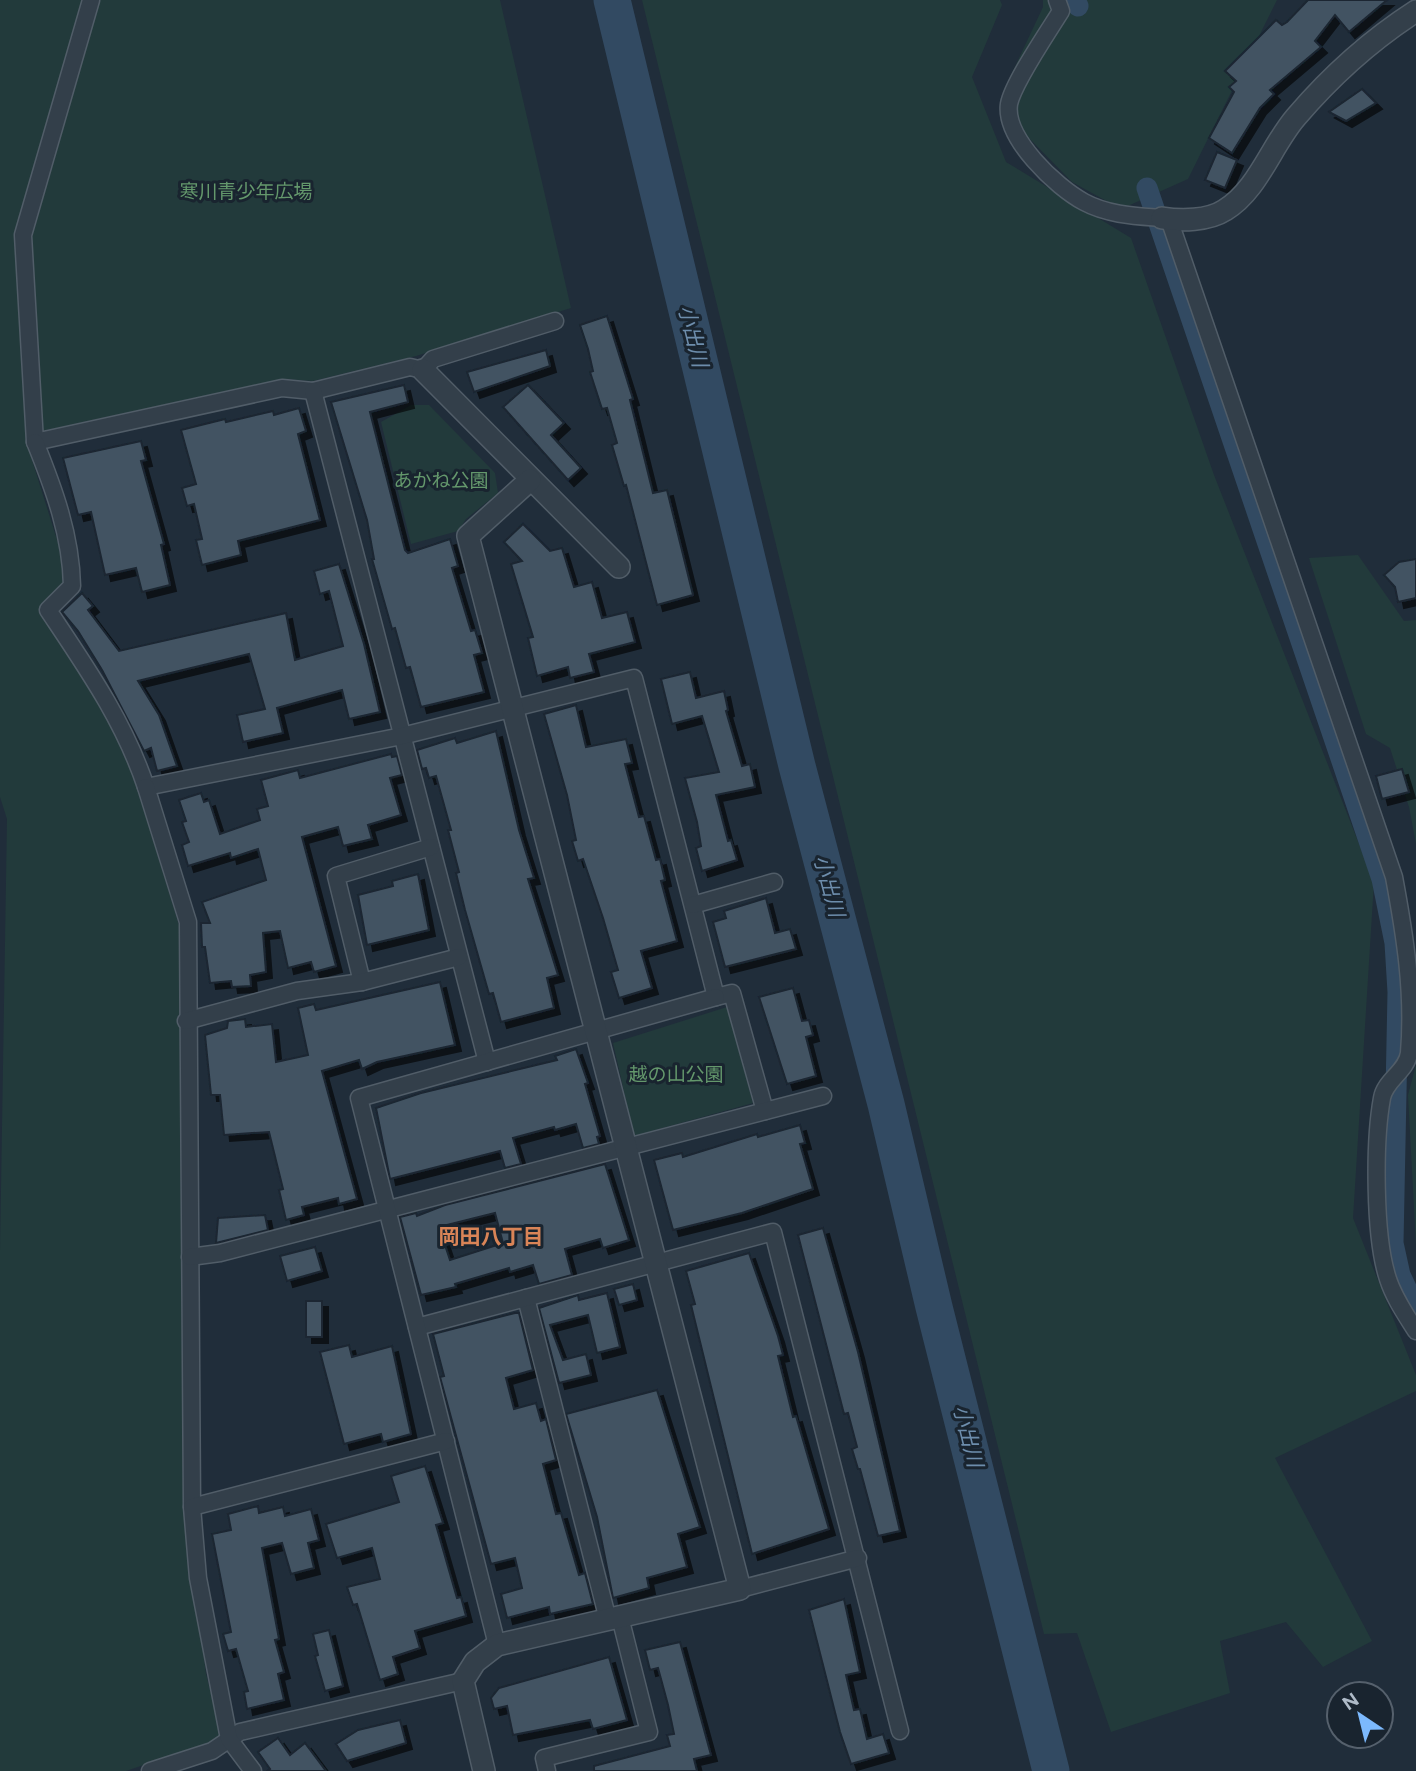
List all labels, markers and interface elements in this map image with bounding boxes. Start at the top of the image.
park label: 寒川青少年広場 [179,180,313,203]
water label: 小出川 [674,302,714,371]
park label: あかね公園 [393,469,489,492]
water label: 小出川 [809,852,850,921]
park label: 越の山公園 [628,1063,724,1086]
district label: 岡田八丁目 [439,1224,544,1249]
water label: 小出川 [949,1402,989,1471]
north arrow [1325,1680,1395,1750]
text: N [1338,1688,1363,1715]

